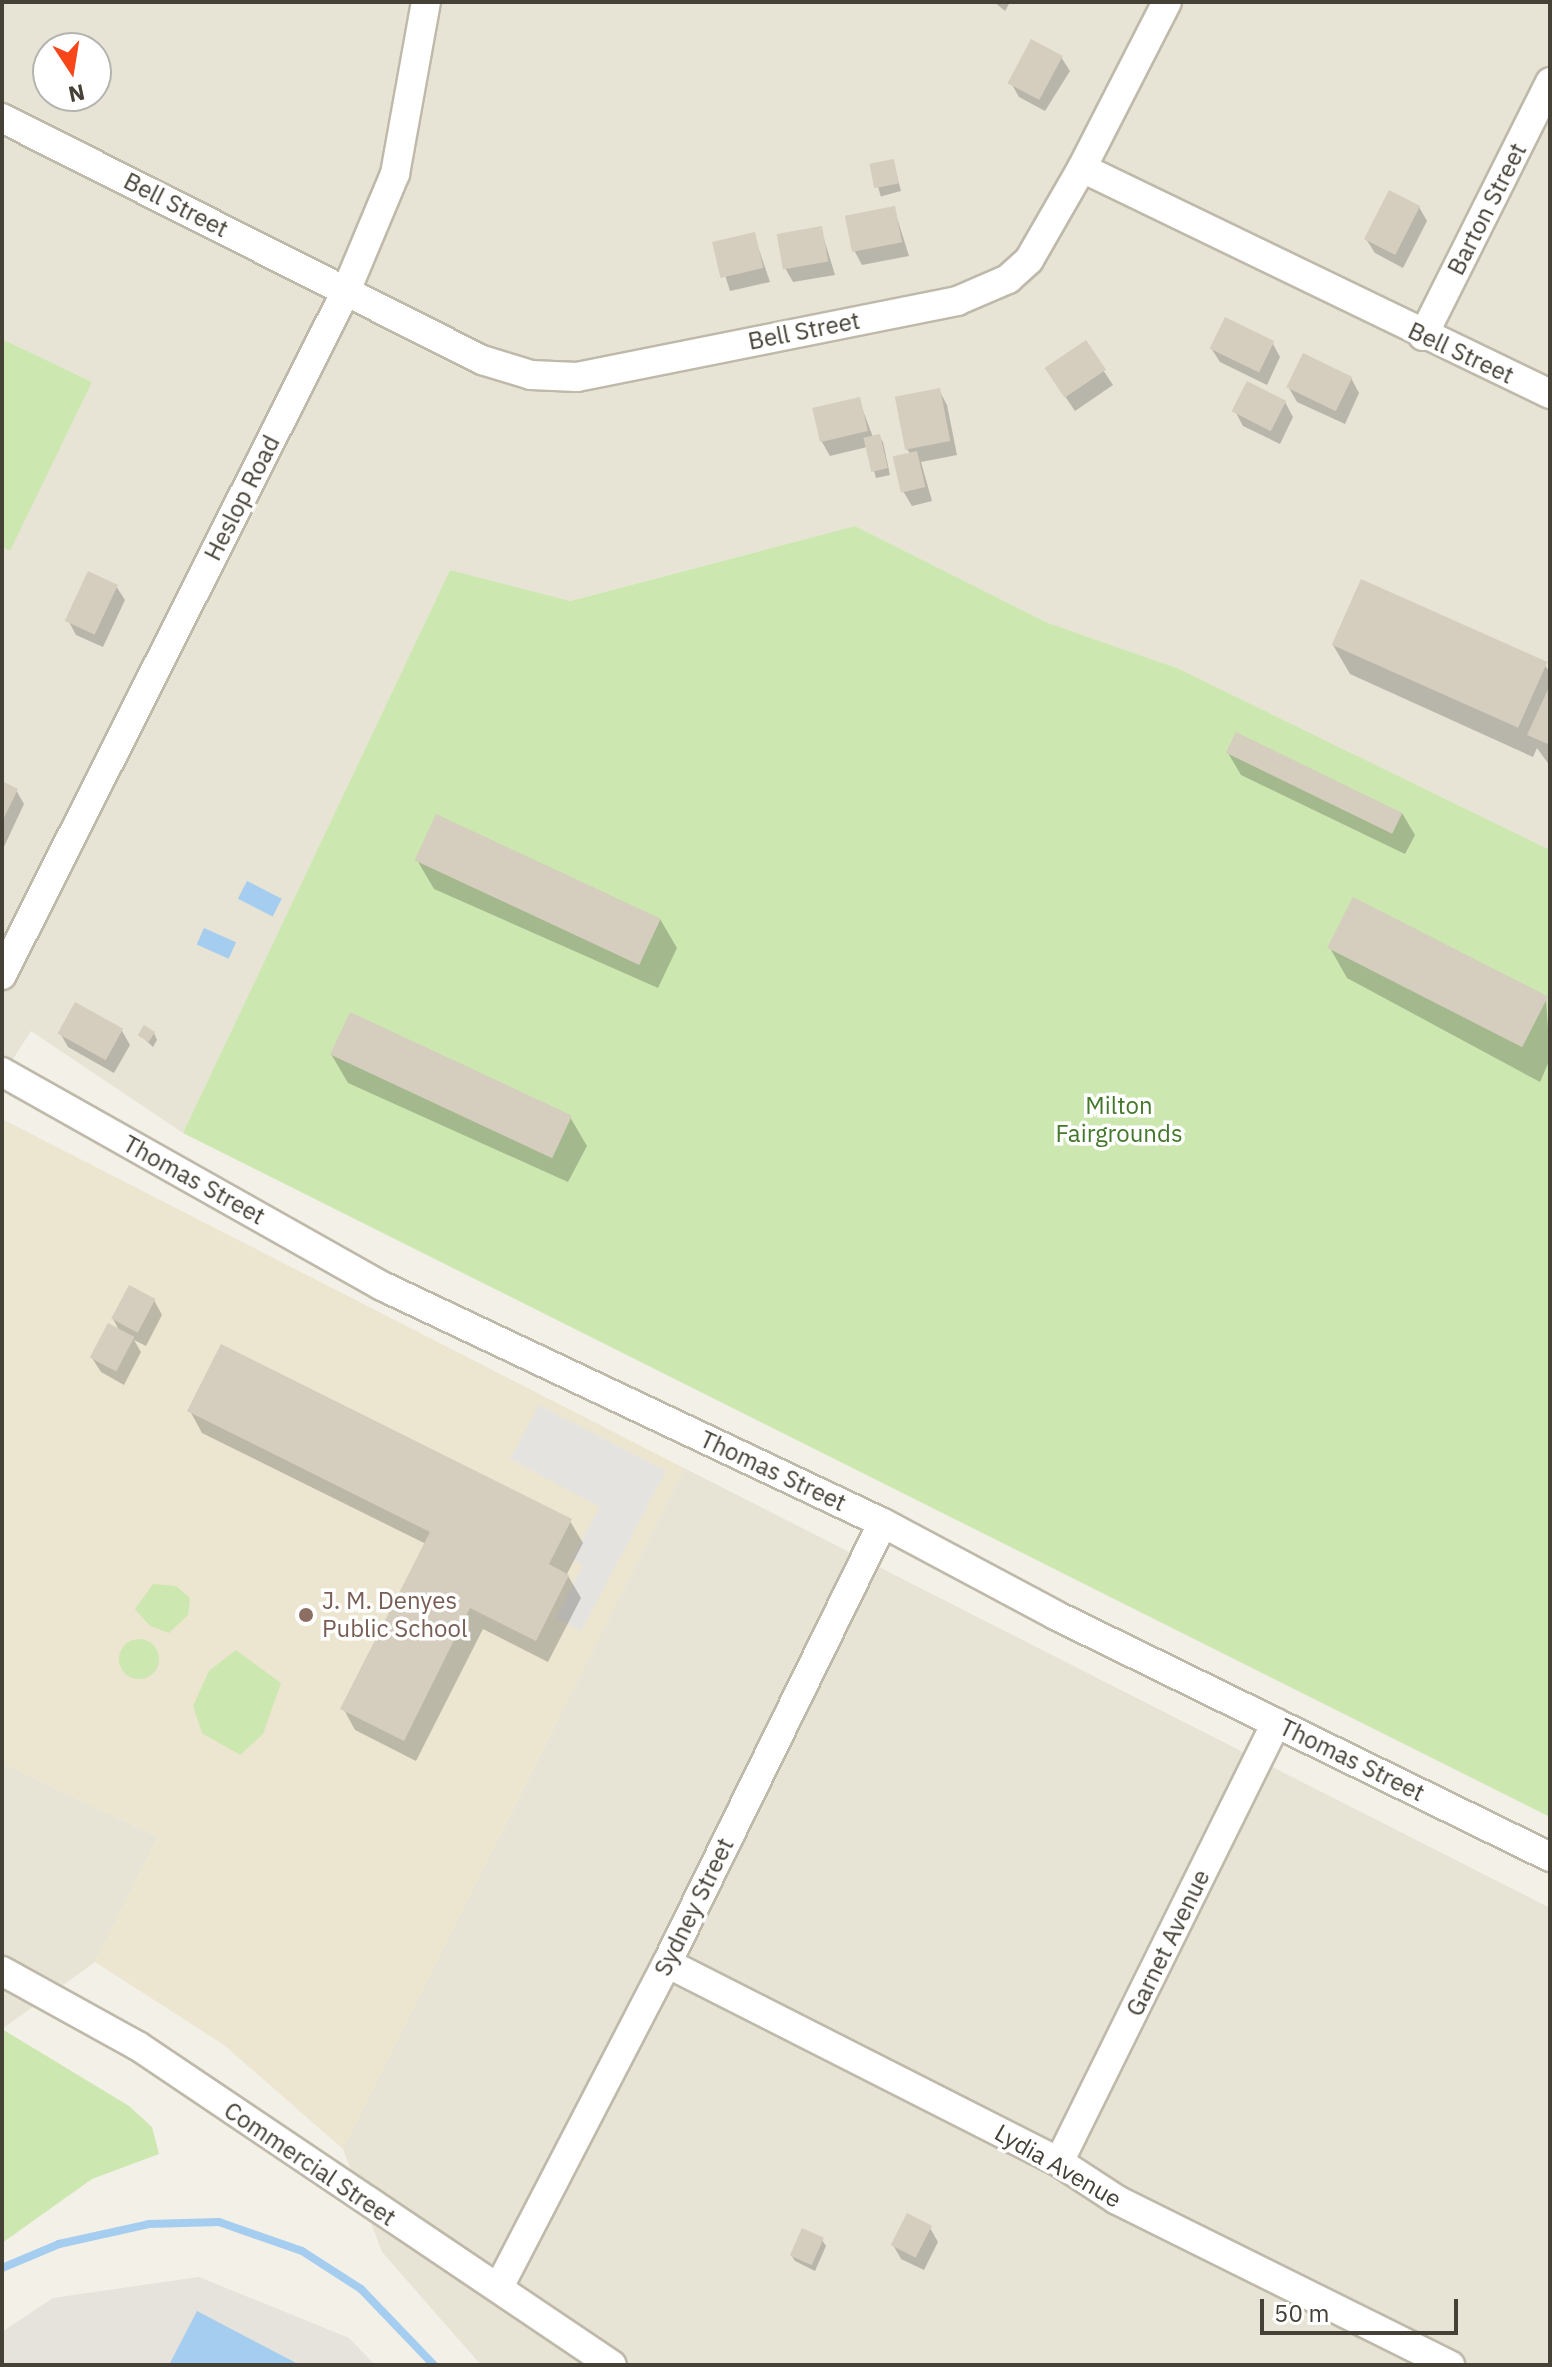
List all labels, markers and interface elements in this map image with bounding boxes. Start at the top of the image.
north arrow [32,32,112,112]
text: N [66,78,87,110]
street label: Barton Street [1441,138,1533,280]
street label: Bell Street [119,166,233,244]
street label: Bell Street [746,306,862,356]
street label: Bell Street [1404,316,1518,390]
street label: Heslop Road [198,431,286,565]
park label: Milton Fairgrounds [1055,1092,1183,1148]
street label: Thomas Street [118,1129,270,1231]
street label: Thomas Street [695,1425,851,1517]
place label: J. M. Denyes Public School [322,1587,467,1643]
marker: J. M. Denyes Public School [297,1606,315,1624]
street label: Thomas Street [1275,1712,1429,1808]
street label: Sydney Street [648,1833,740,1981]
street label: Garnet Avenue [1120,1865,1216,2021]
street label: Commercial Street [219,2096,401,2232]
street label: Lydia Avenue [990,2118,1126,2214]
scale bar [1264,2283,1462,2333]
text: 50 m [1274,2297,1329,2329]

